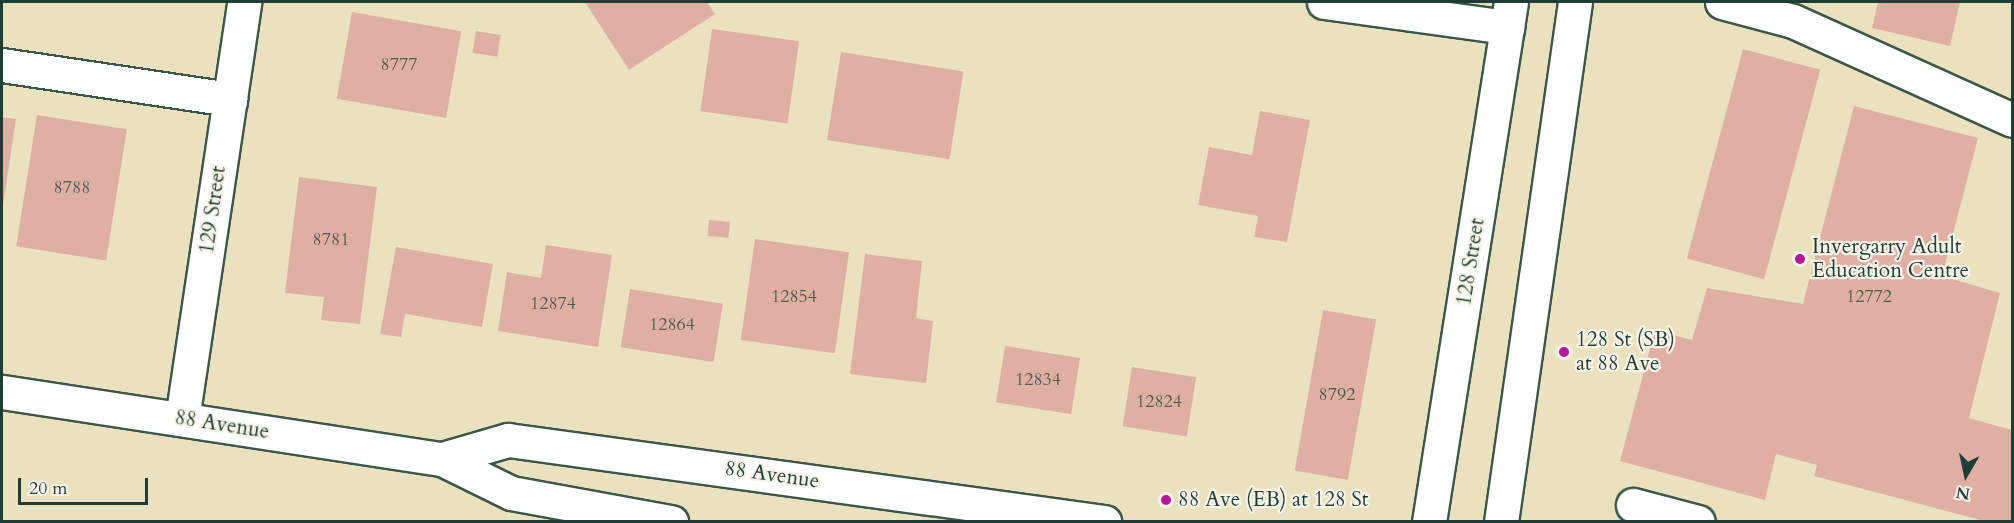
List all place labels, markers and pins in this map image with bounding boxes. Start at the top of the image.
place label: Invergarry Adult Education Centre [1812,234,1969,284]
marker: Invergarry Adult Education Centre [1793,252,1807,266]
place label: 128 St (SB) at 88 Ave [1576,327,1675,377]
marker: 128 St (SB) at 88 Ave [1557,345,1571,359]
place label: 88 Ave (EB) at 128 St [1178,487,1369,513]
marker: 88 Ave (EB) at 128 St [1159,493,1173,507]

